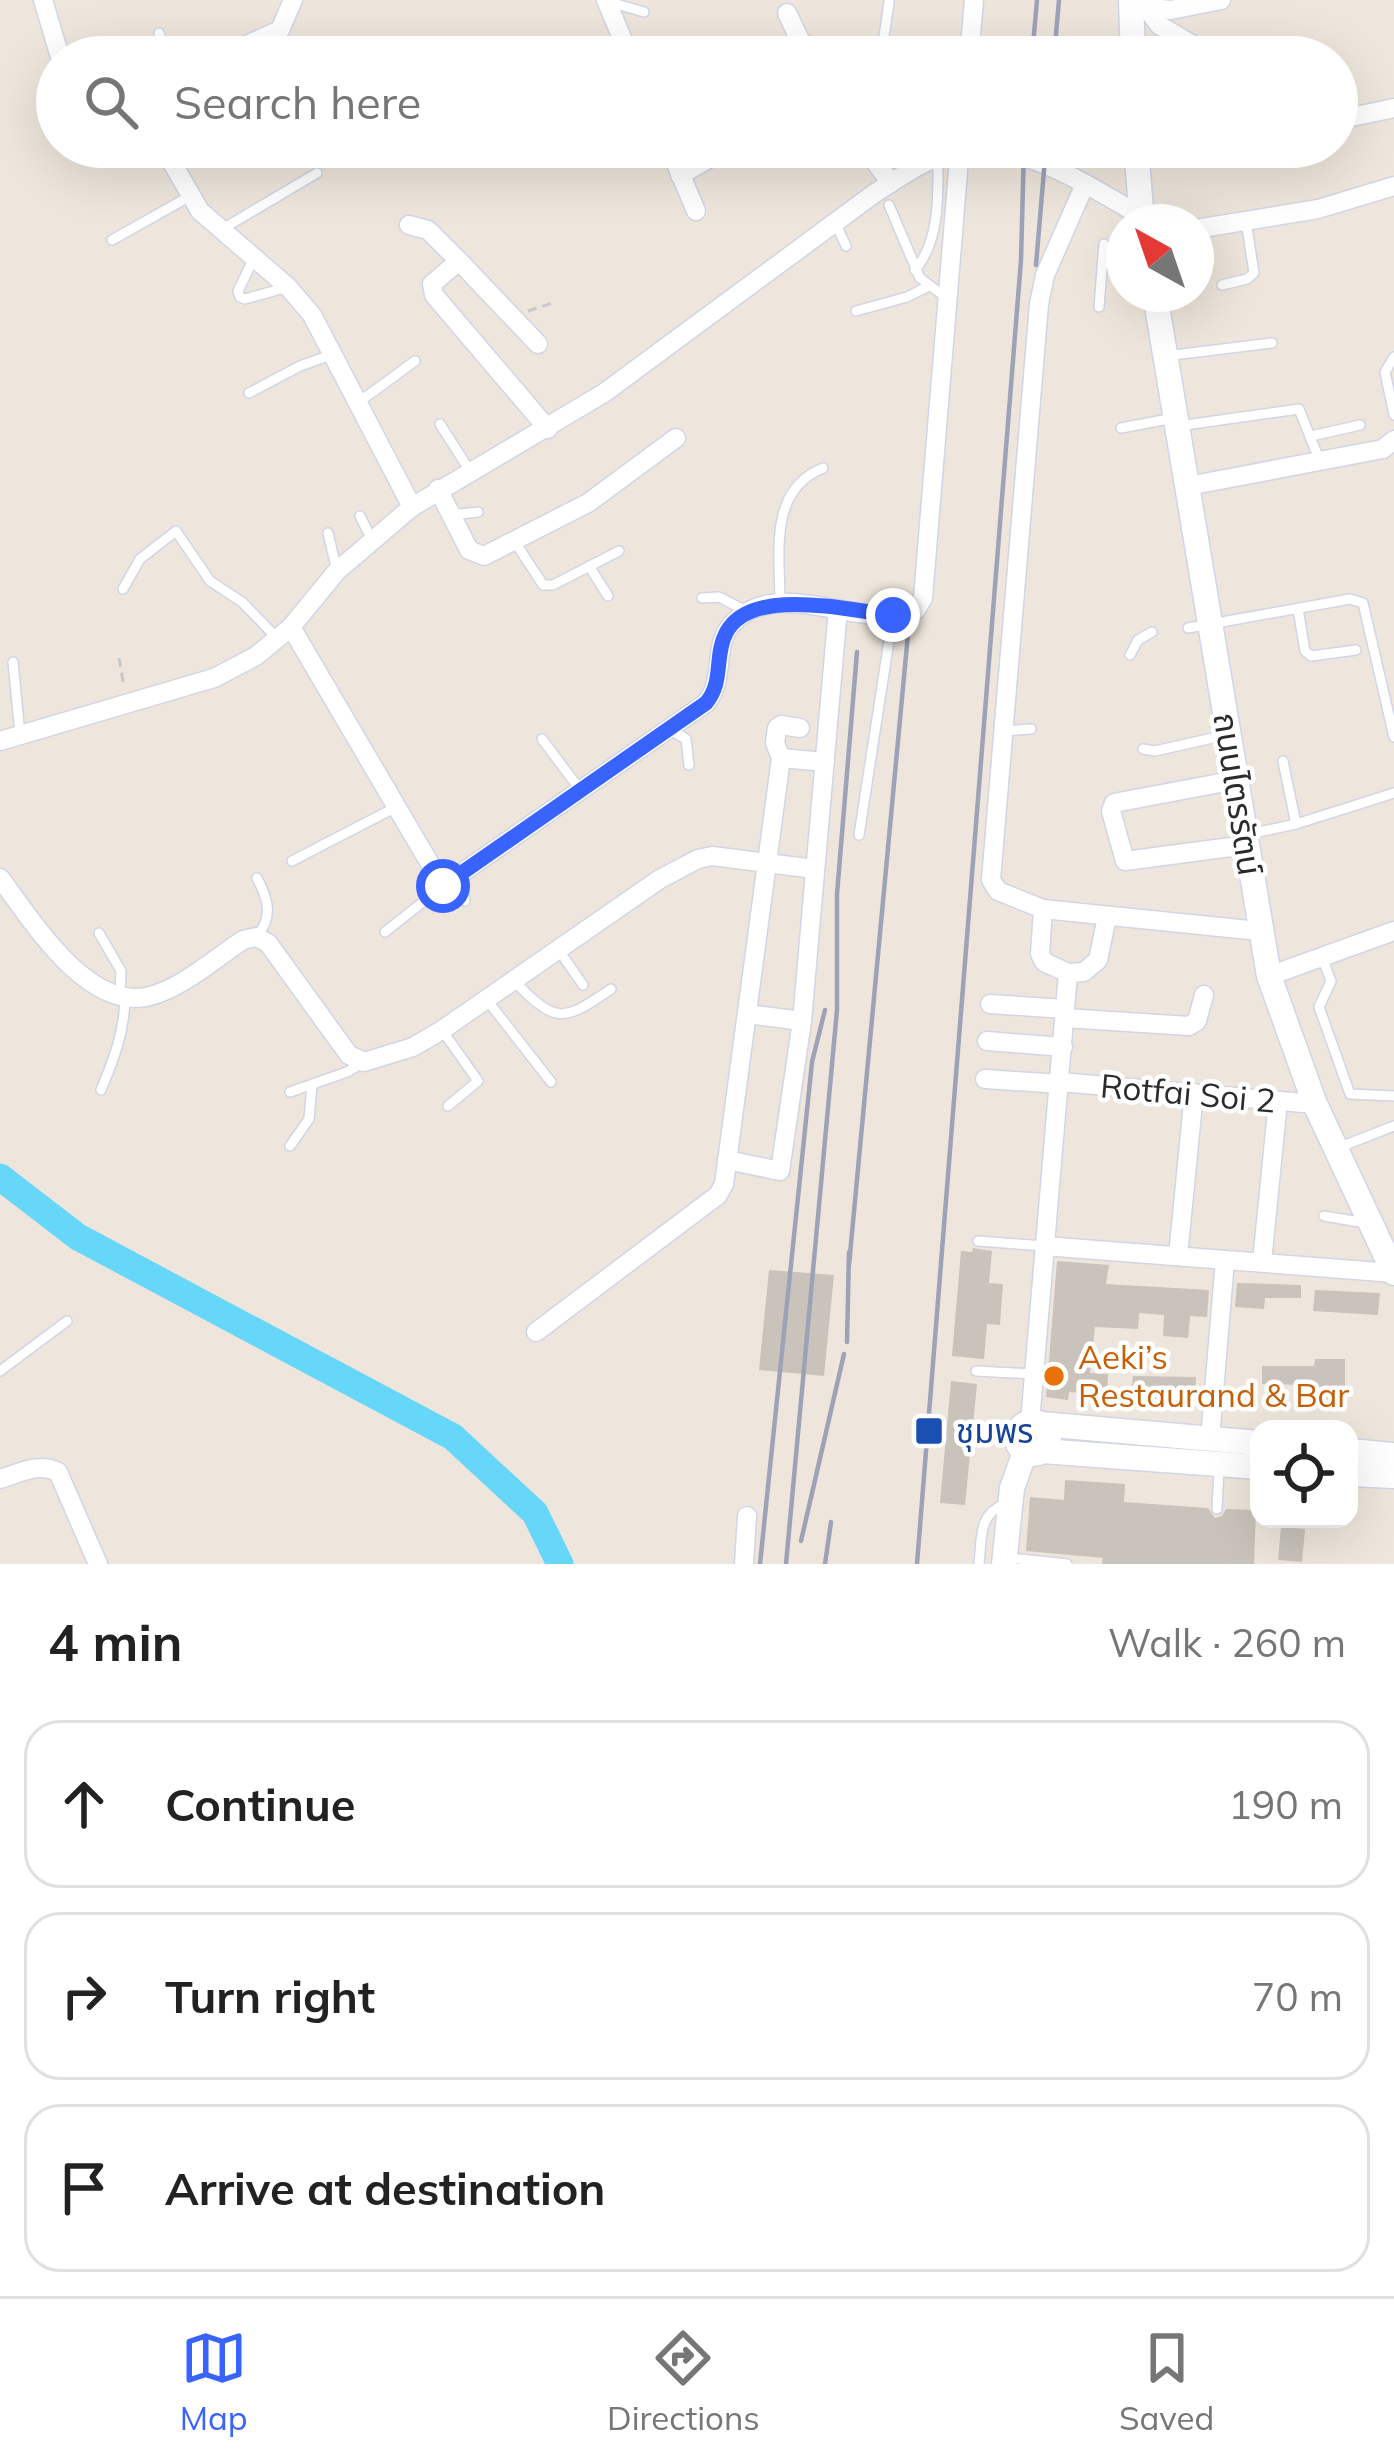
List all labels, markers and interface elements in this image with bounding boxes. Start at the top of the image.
search box [36,36,1358,168]
icon: search [78,69,144,135]
text: Search here [174,74,421,130]
north arrow [1106,204,1214,312]
route end [866,588,920,642]
street label: ถนนไตรรัตน์ [1205,710,1272,878]
route start [416,859,470,913]
street label: Rotfai Soi 2 [1099,1064,1277,1121]
place label: Aeki’s Restaurand & Bar [1078,1336,1349,1415]
marker: Aeki’s Restaurand & Bar [1041,1363,1067,1389]
place label: ชุมพร [956,1410,1033,1452]
marker: ชุมพร [913,1415,945,1447]
map controls [1250,1420,1358,1528]
button: locate [1250,1420,1358,1528]
text: 4 min [48,1610,183,1674]
text: Walk · 260 m [1108,1618,1346,1667]
icon: ahead [51,1771,117,1837]
text: Continue [165,1776,355,1832]
text: 190 m [1228,1780,1343,1829]
icon: right [51,1963,117,2029]
text: Turn right [165,1968,375,2024]
text: 70 m [1252,1972,1343,2021]
icon: arrive [51,2155,117,2221]
text: Arrive at destination [165,2160,605,2216]
tab: Map [180,2325,248,2438]
tab: Directions [607,2325,760,2438]
tab: Saved [1119,2325,1214,2438]

